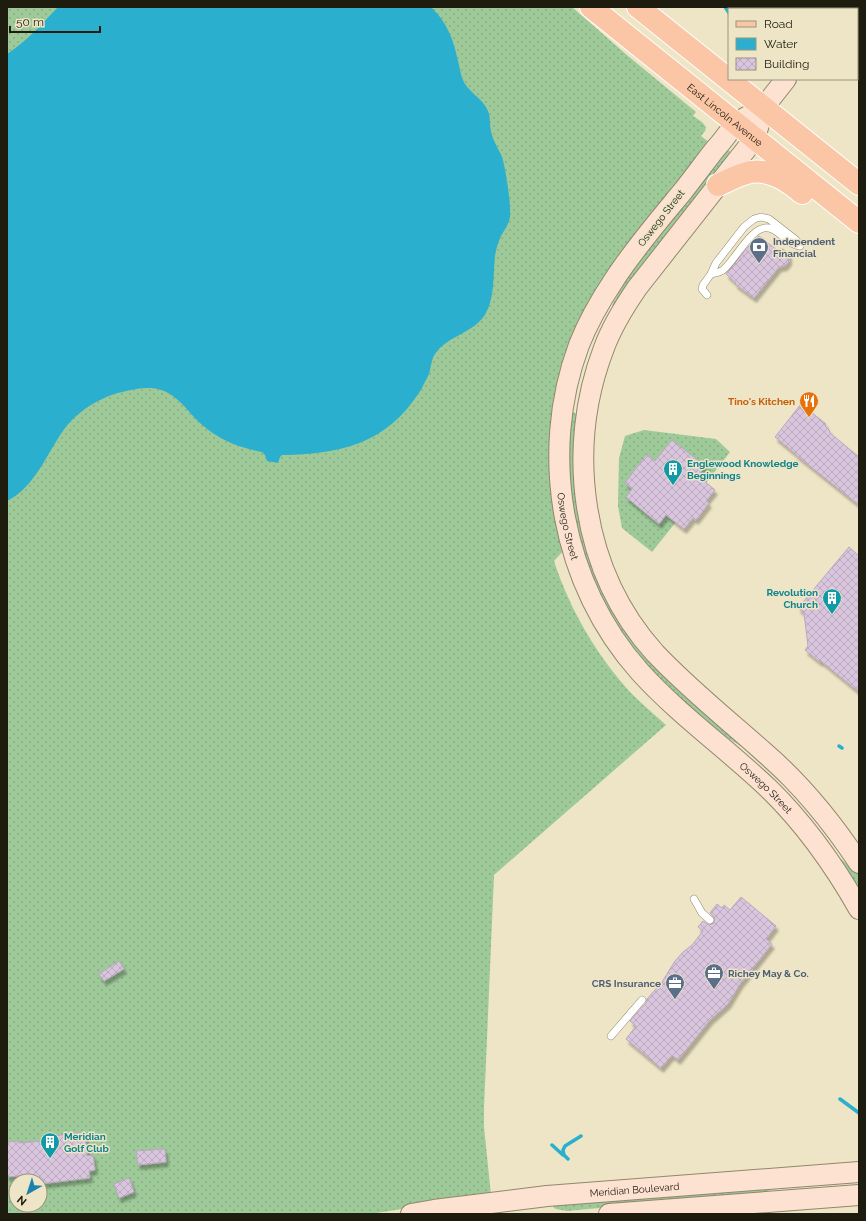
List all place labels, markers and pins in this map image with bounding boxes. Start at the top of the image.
bank icon: Independent Financial [748,236,770,264]
place label: Independent Financial [773,236,835,259]
restaurant icon: Tino's Kitchen [798,390,820,418]
place label: Tino's Kitchen [728,396,795,407]
building icon: Englewood Knowledge Beginnings [662,458,684,486]
place label: Englewood Knowledge Beginnings [687,458,798,481]
place label: Revolution Church [766,587,818,610]
building icon: Revolution Church [821,587,843,615]
office icon: Richey May & Co. [703,962,725,990]
place label: Richey May & Co. [728,968,809,979]
office icon: CRS Insurance [664,972,686,1000]
place label: CRS Insurance [592,978,661,989]
building icon: Meridian Golf Club [39,1131,61,1159]
place label: Meridian Golf Club [64,1131,110,1154]

